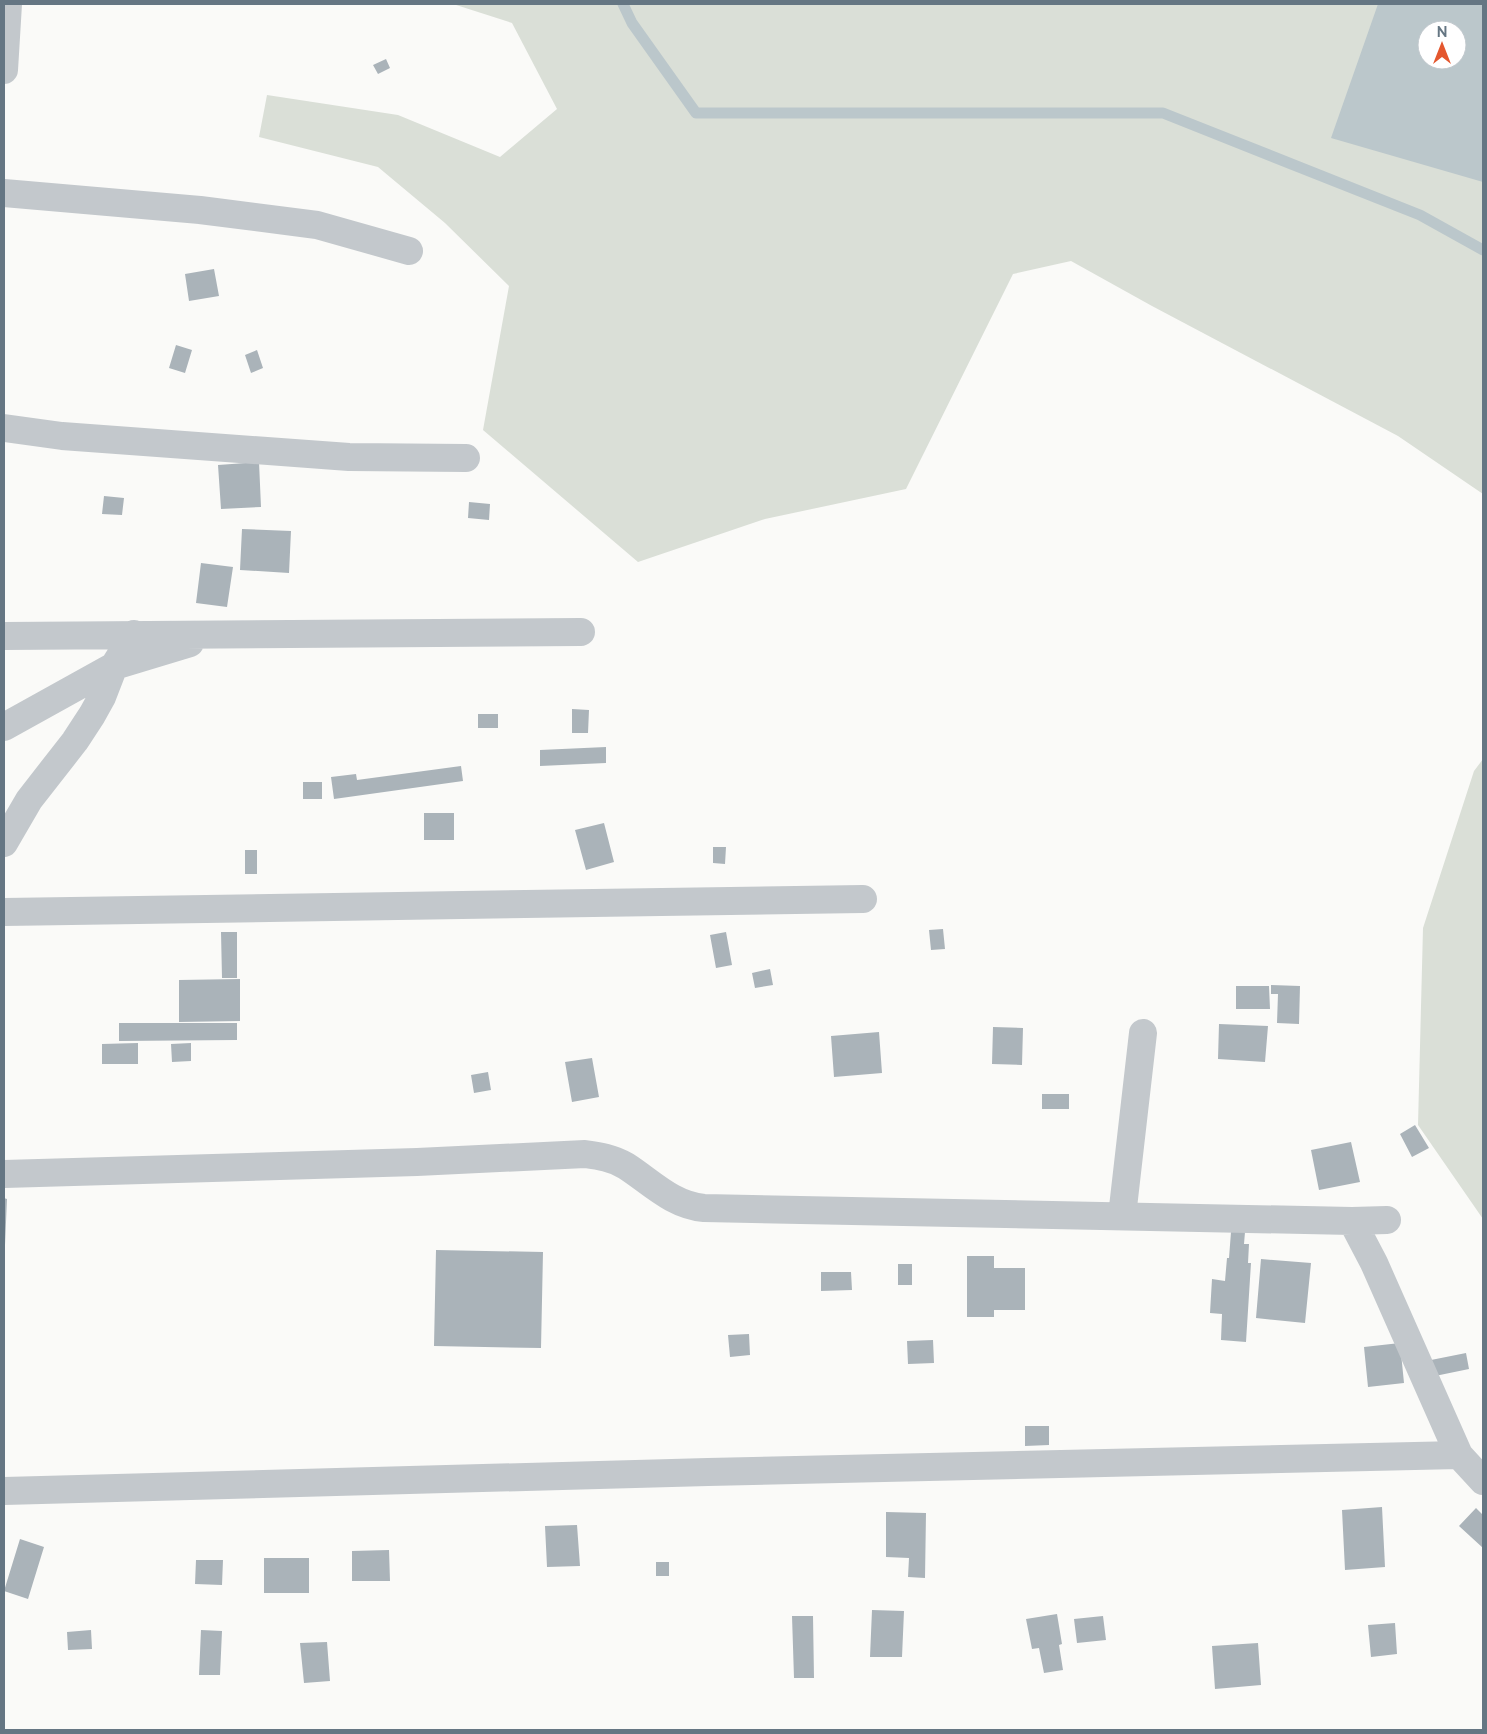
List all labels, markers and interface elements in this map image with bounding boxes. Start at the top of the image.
north arrow [1417,20,1467,70]
text: N [1437,24,1447,40]

